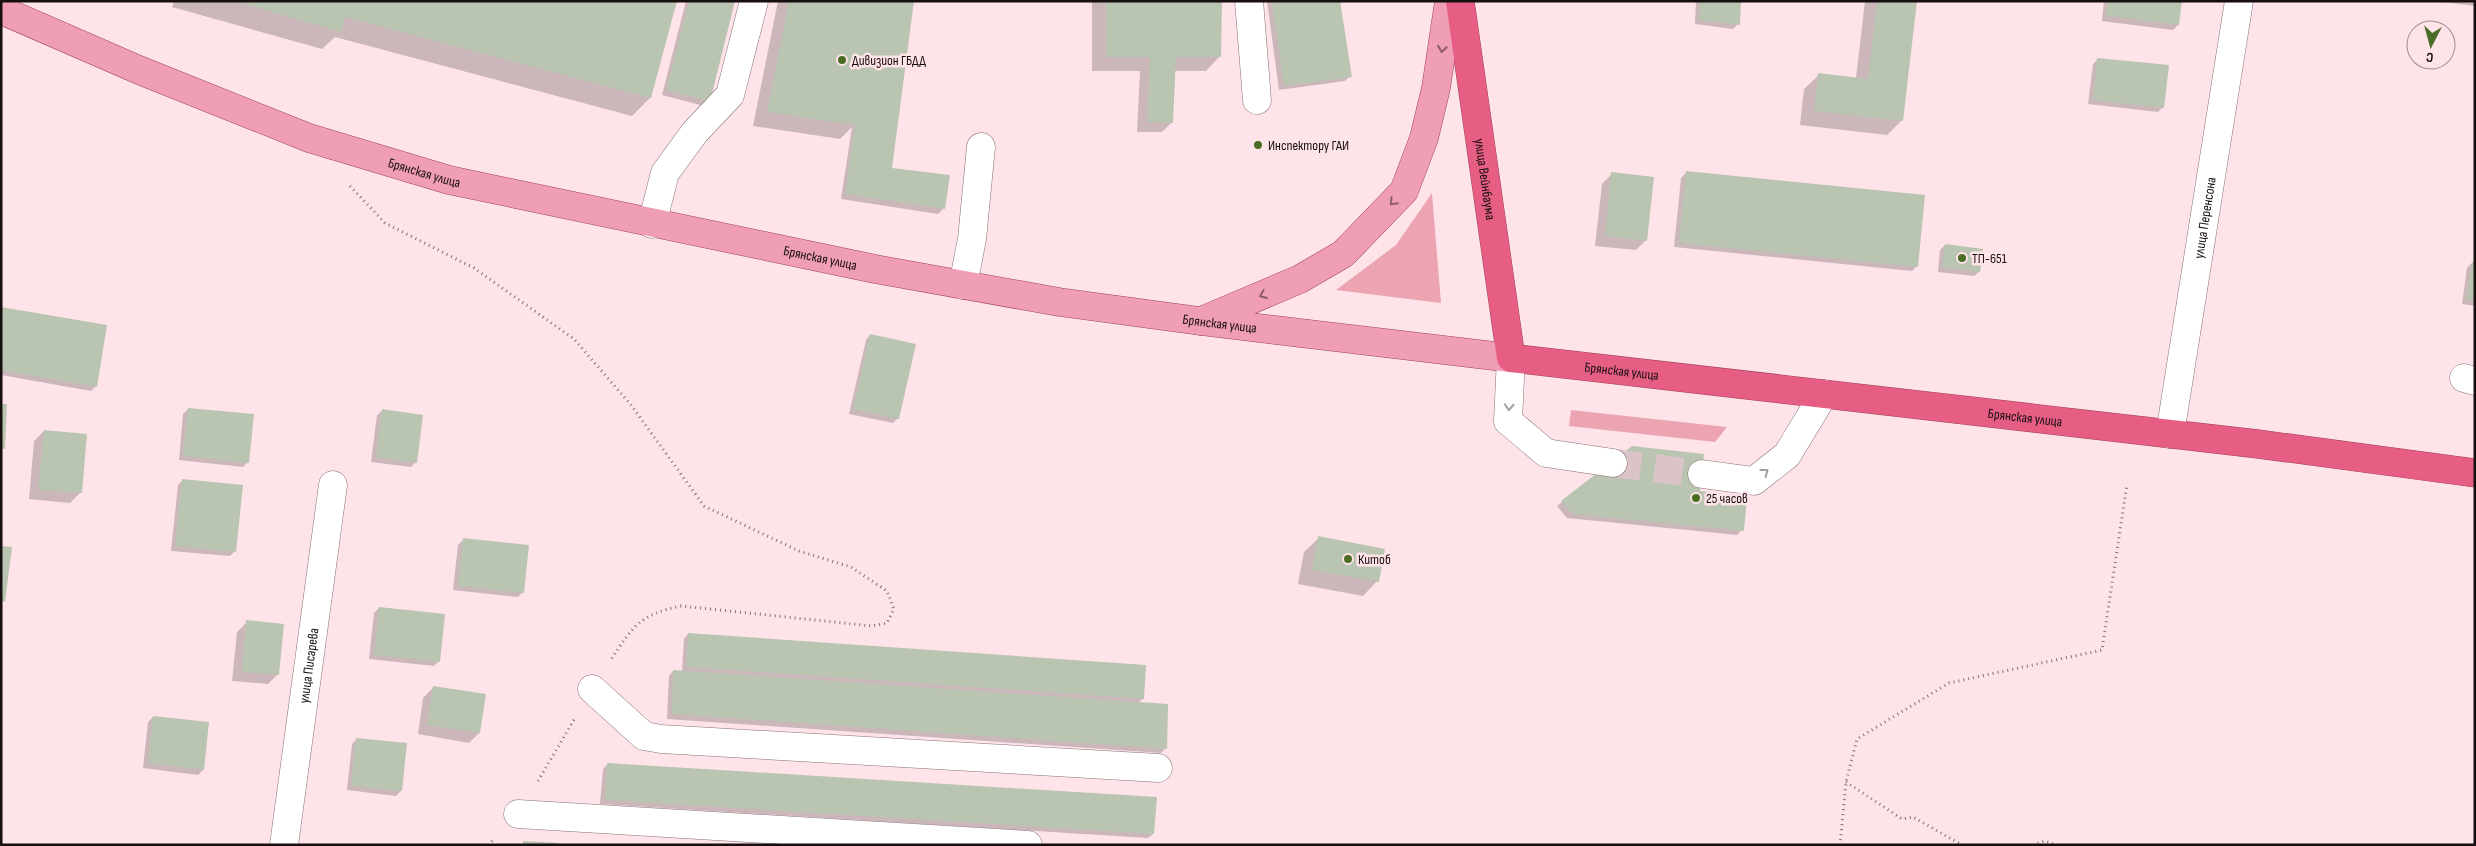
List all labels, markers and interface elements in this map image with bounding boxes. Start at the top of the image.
north arrow [2406,20,2456,70]
one-way arrow [1437,46,1448,54]
text: С [2425,49,2434,66]
place label: Дивизион ГБДД [852,52,926,69]
marker: Дивизион ГБДД [836,54,848,66]
place label: Инспектору ГАИ [1268,137,1349,154]
street label: улица Вейнбаума [1471,137,1499,221]
marker: Инспектору ГАИ [1252,139,1264,151]
street label: Брянская улица [386,154,462,191]
street label: улица Перенсона [2190,176,2220,260]
one-way arrow [1390,196,1399,205]
street label: Брянская улица [782,242,858,274]
place label: ТП-651 [1972,250,2007,267]
marker: ТП-651 [1956,252,1968,264]
one-way arrow [1259,288,1268,299]
street label: Брянская улица [1181,311,1258,337]
street label: Брянская улица [1584,359,1660,384]
one-way arrow [1503,403,1514,411]
street label: Брянская улица [1987,405,2063,430]
one-way arrow [1759,470,1768,478]
place label: 25 часов [1706,490,1748,507]
marker: 25 часов [1690,492,1702,504]
place label: Китоб [1358,551,1391,568]
marker: Китоб [1342,553,1354,565]
street label: улица Писарева [295,627,322,705]

